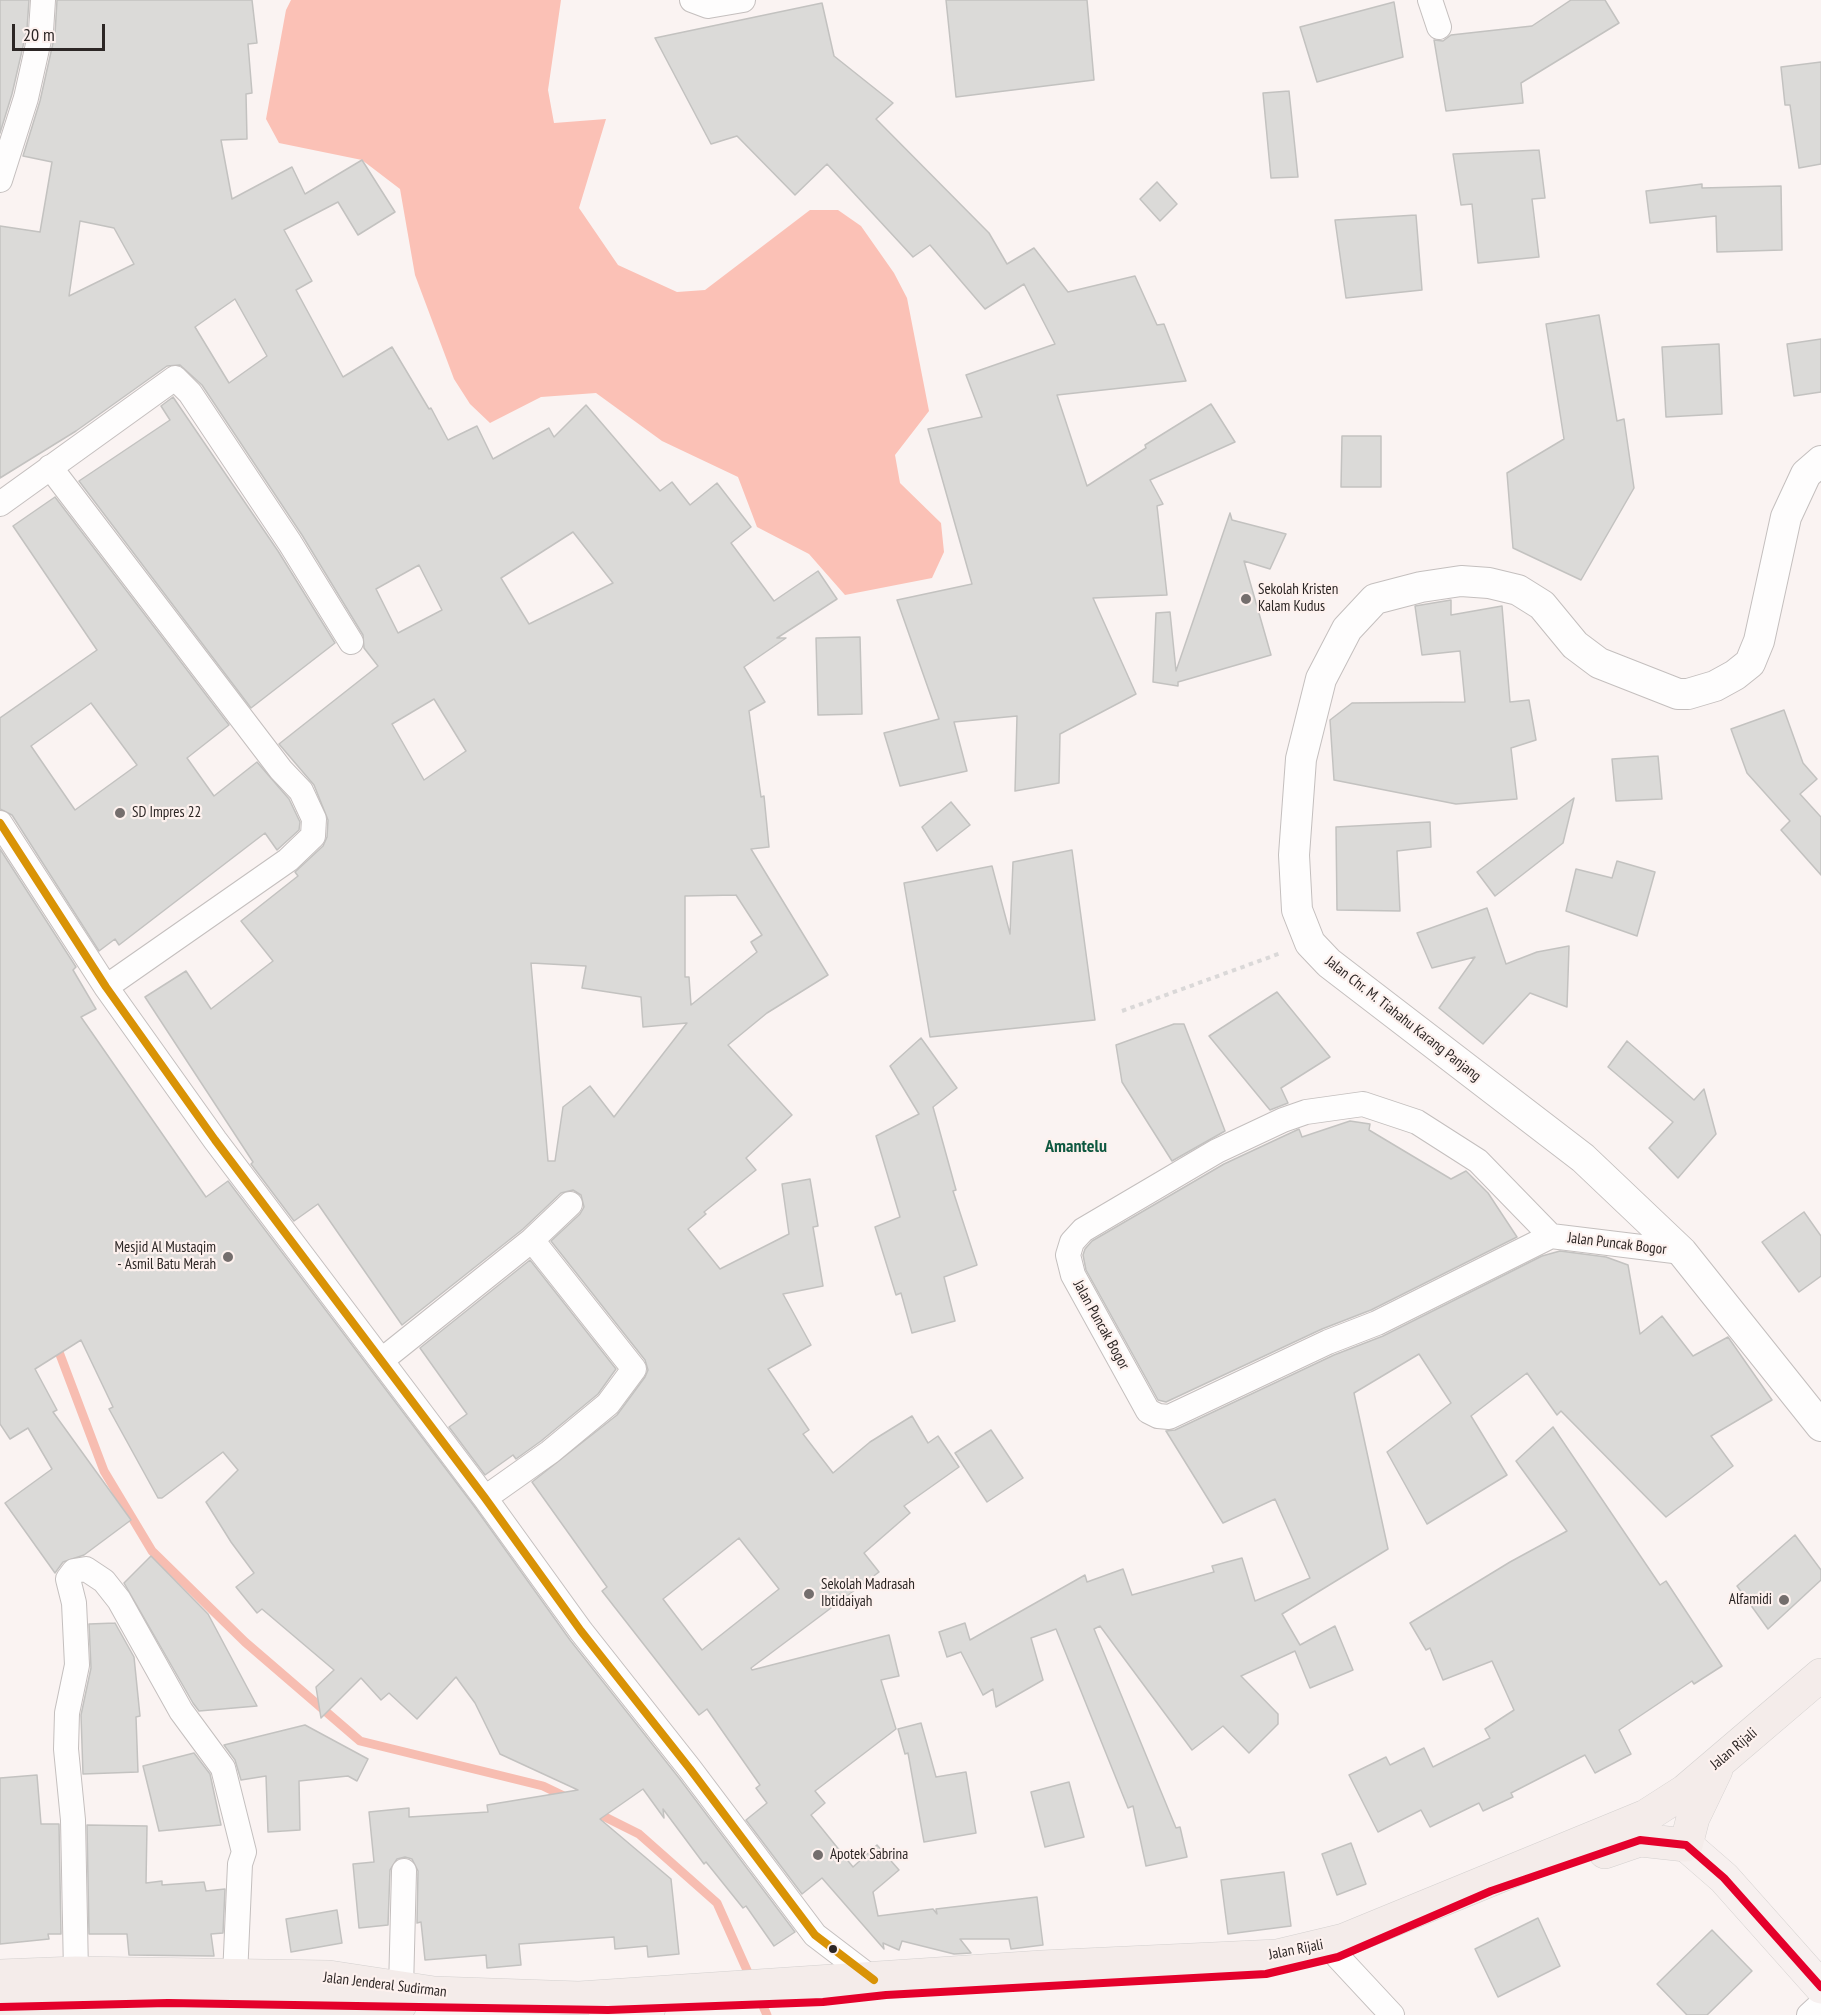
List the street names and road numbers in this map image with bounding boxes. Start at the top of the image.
street label: Jalan Chr. M. Tiahahu Karang Panjang [1322,953,1484,1085]
street label: Jalan Puncak Bogor [1567,1229,1667,1259]
street label: Jalan Puncak Bogor [1069,1277,1133,1373]
street label: Jalan Rijali [1707,1724,1761,1774]
street label: Jalan Rijali [1267,1936,1325,1964]
street label: Jalan Jenderal Sudirman [322,1969,448,2001]

